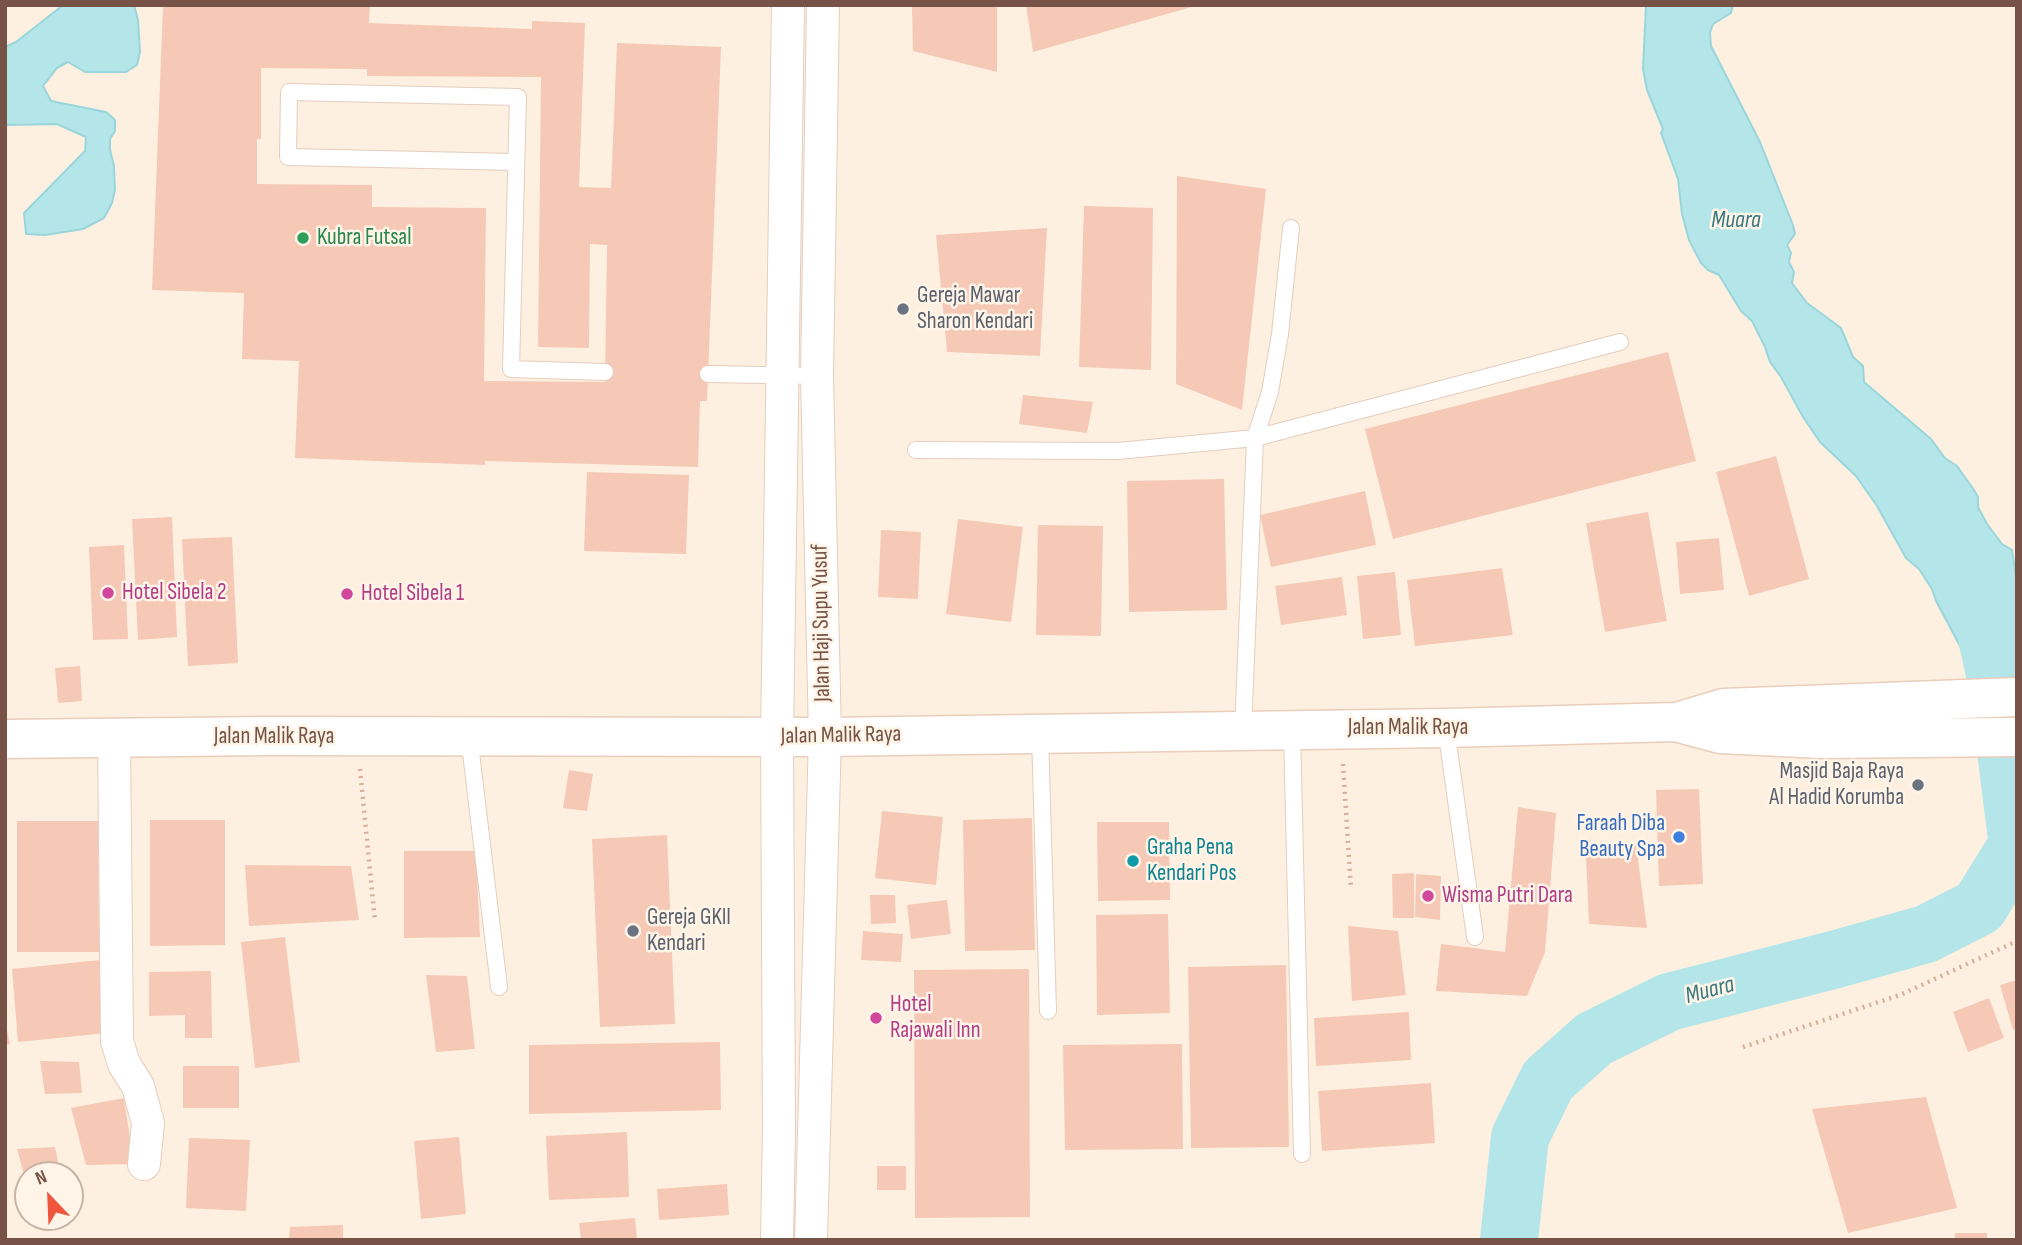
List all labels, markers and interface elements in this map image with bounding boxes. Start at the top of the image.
water label: Muara [1711,207,1761,235]
place label: Kubra Futsal [317,224,411,252]
marker: Kubra Futsal [295,230,311,246]
place label: Gereja Mawar Sharon Kendari [917,282,1033,336]
marker: Gereja Mawar Sharon Kendari [895,301,911,317]
street label: Jalan Haji Supu Yusuf [807,544,837,702]
place label: Hotel Sibela 2 [122,579,226,607]
place label: Hotel Sibela 1 [361,580,464,608]
marker: Hotel Sibela 2 [100,585,116,601]
marker: Hotel Sibela 1 [339,586,355,602]
street label: Jalan Malik Raya [1348,714,1468,742]
street label: Jalan Malik Raya [780,721,902,751]
street label: Jalan Malik Raya [214,723,334,751]
place label: Masjid Baja Raya Al Hadid Korumba [1769,758,1904,812]
marker: Masjid Baja Raya Al Hadid Korumba [1910,777,1926,793]
place label: Faraah Diba Beauty Spa [1576,810,1665,864]
marker: Faraah Diba Beauty Spa [1671,829,1687,845]
place label: Graha Pena Kendari Pos [1147,834,1237,888]
marker: Graha Pena Kendari Pos [1125,853,1141,869]
place label: Wisma Putri Dara [1442,882,1573,910]
marker: Wisma Putri Dara [1420,888,1436,904]
place label: Gereja GKII Kendari [647,904,731,958]
marker: Gereja GKII Kendari [625,923,641,939]
water label: Muara [1682,971,1738,1011]
place label: Hotel Rajawali Inn [890,991,981,1045]
marker: Hotel Rajawali Inn [868,1010,884,1026]
north arrow [14,1161,84,1231]
text: N [32,1165,51,1191]

